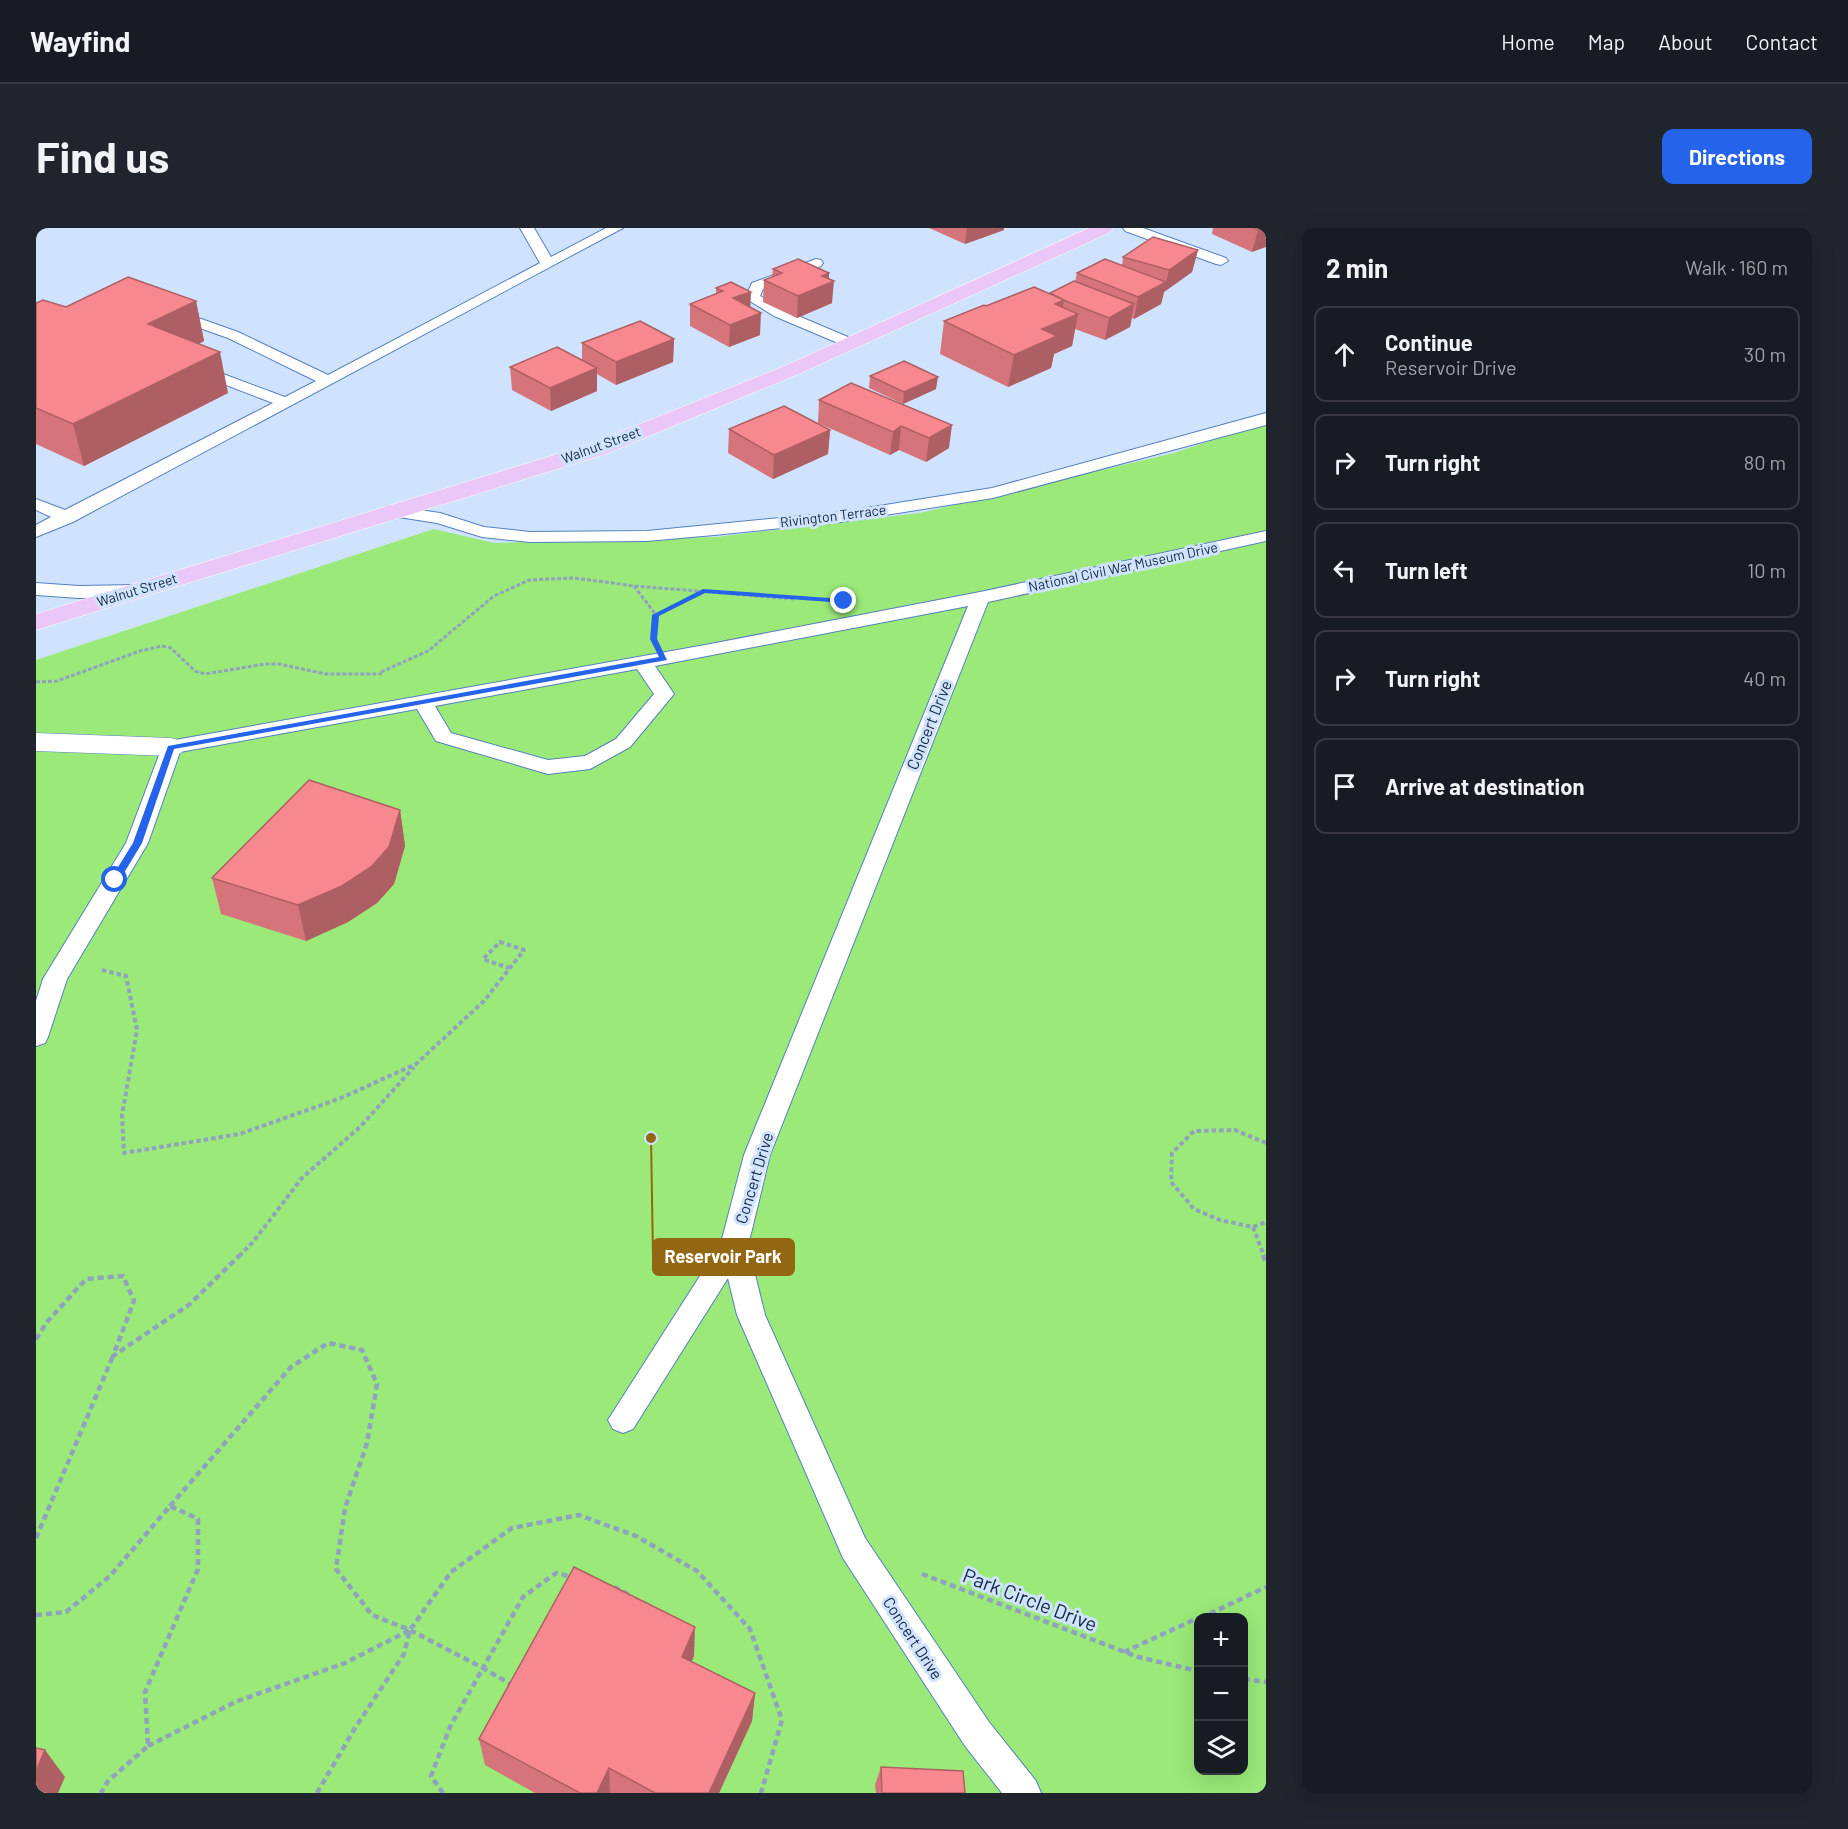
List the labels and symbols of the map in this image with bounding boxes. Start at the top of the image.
street label: Walnut Street [559,422,643,467]
street label: Rivington Terrace [779,501,887,530]
street label: National Civil War Museum Drive [1027,538,1219,595]
street label: Walnut Street [95,569,179,610]
route end [830,587,856,613]
street label: Concert Drive [902,677,955,772]
route start [101,866,127,892]
street label: Concert Drive [731,1130,776,1226]
callout: Reservoir Park [653,1239,794,1275]
text: Reservoir Park [664,1245,782,1267]
street label: Park Circle Drive [960,1562,1101,1636]
street label: Concert Drive [880,1593,947,1683]

